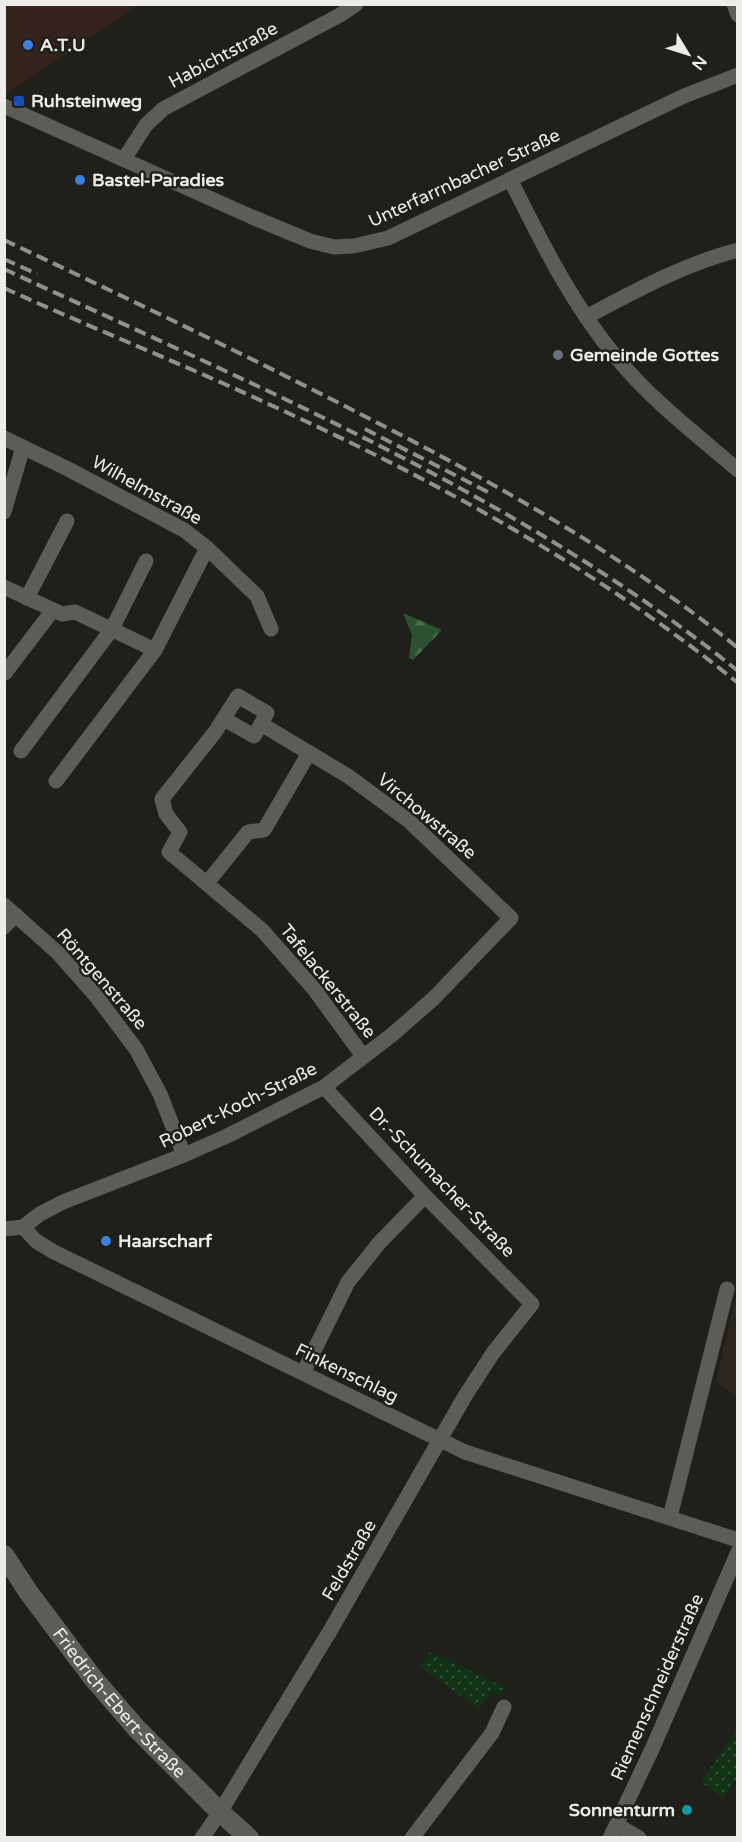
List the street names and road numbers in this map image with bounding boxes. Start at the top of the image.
street label: Habichtstraße [165,17,281,93]
street label: Unterfarrnbacher Straße [365,124,563,232]
street label: Wilhelmstraße [88,451,206,529]
street label: Virchowstraße [373,768,481,864]
street label: Tafelackerstraße [275,920,381,1042]
street label: Röntgenstraße [52,924,152,1034]
street label: Robert-Koch-Straße [156,1057,320,1153]
street label: Dr.-Schumacher-Straße [364,1102,520,1262]
street label: Finkenschlag [292,1339,402,1407]
street label: Feldstraße [317,1516,381,1604]
street label: Riemenschneiderstraße [606,1590,708,1784]
street label: Friedrich-Ebert-Straße [48,1623,191,1783]

